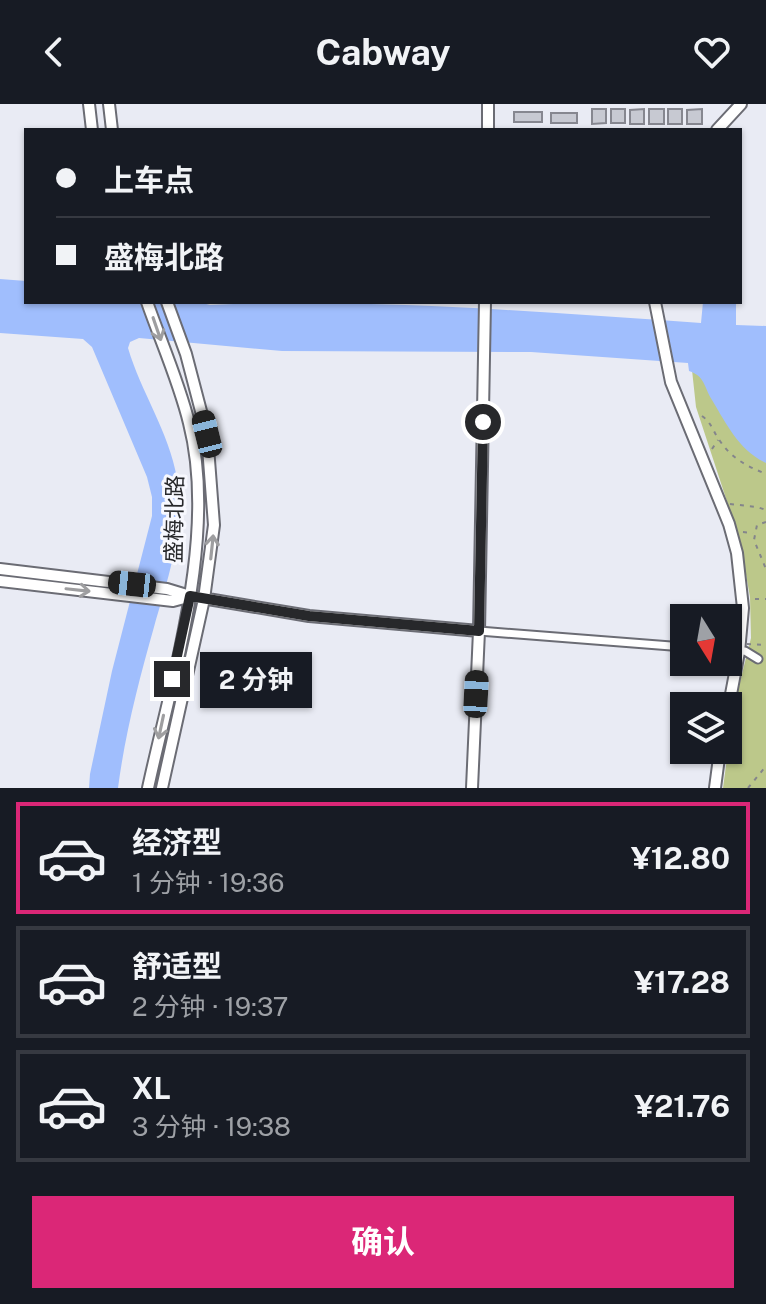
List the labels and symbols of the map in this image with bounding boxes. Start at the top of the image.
one-way arrow [150,317,165,342]
route start [465,404,501,440]
car [190,408,224,460]
street label: 盛梅北路 [160,475,188,563]
one-way arrow [205,534,220,561]
car [107,570,157,598]
one-way arrow [64,583,90,598]
north arrow [670,604,742,676]
callout: 2 分钟 [200,651,312,707]
route end [154,661,190,697]
car [463,669,489,719]
one-way arrow [153,714,168,740]

